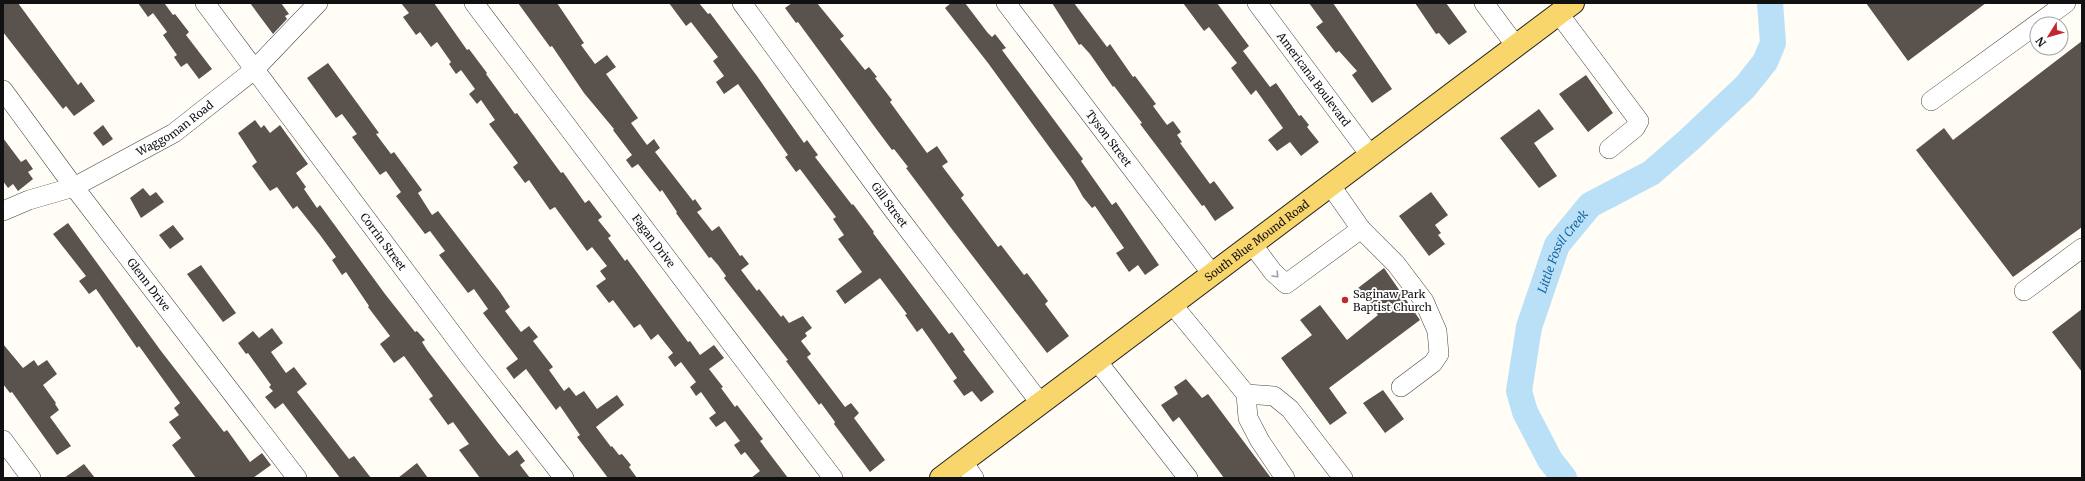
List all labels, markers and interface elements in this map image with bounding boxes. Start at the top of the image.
north arrow [2029,16,2069,56]
street label: Americana Boulevard [1274,29,1353,129]
text: N [2033,34,2049,50]
street label: Waggoman Road [133,98,216,159]
street label: Tyson Street [1083,107,1135,170]
street label: Gill Street [868,180,911,231]
street label: South Blue Mound Road [1202,197,1312,284]
water label: Little Fossil Creek [1534,206,1591,295]
street label: Corrin Street [357,210,410,274]
street label: Fagan Drive [629,211,678,270]
street label: Glenn Drive [124,255,174,314]
one-way arrow [1271,270,1278,277]
place label: Saginaw Park Baptist Church [1353,287,1432,314]
marker: Saginaw Park Baptist Church [1340,295,1350,305]

